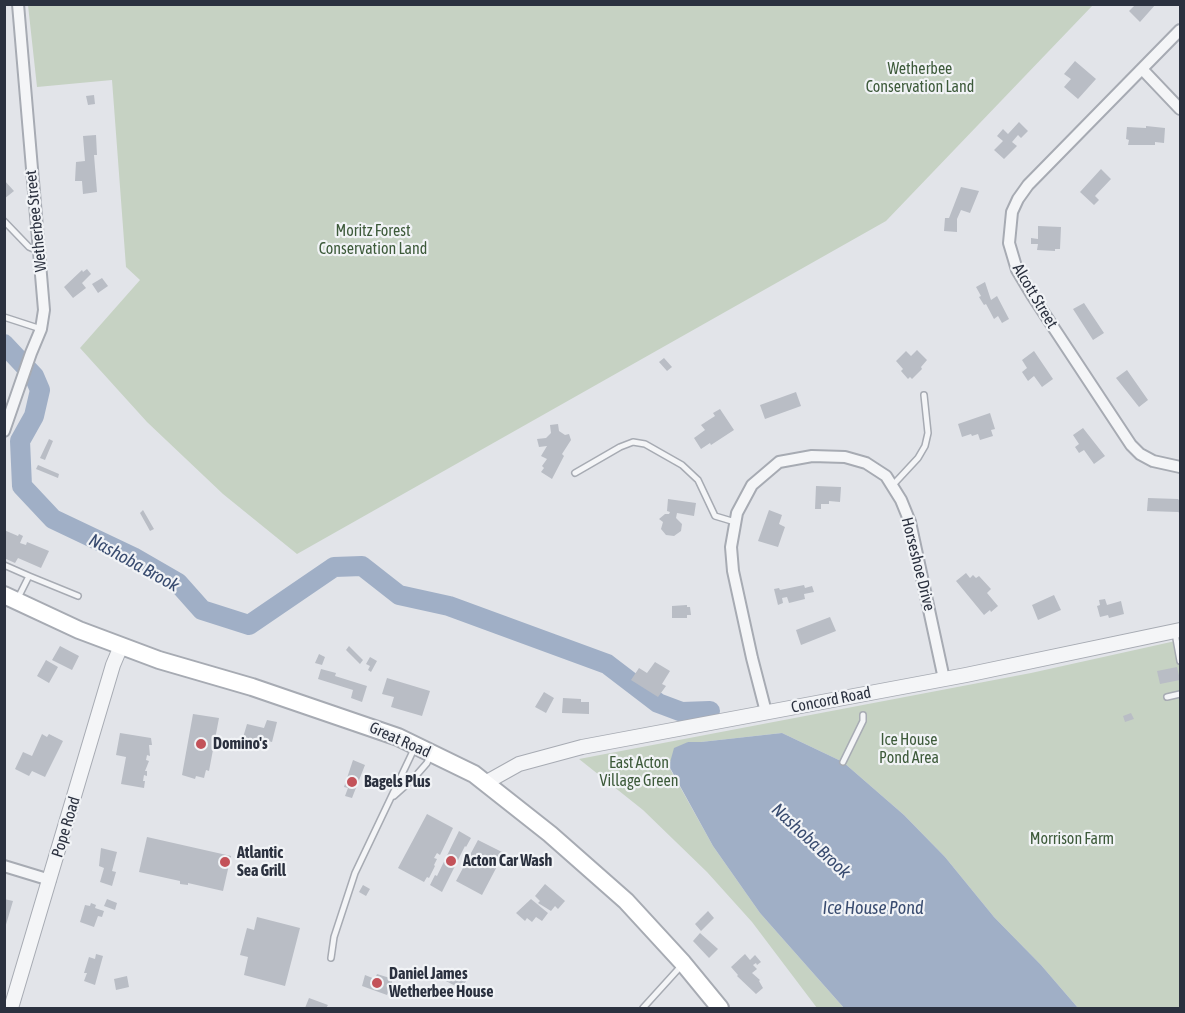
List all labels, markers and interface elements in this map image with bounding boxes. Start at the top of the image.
park label: Wetherbee Conservation Land [866,59,974,97]
street label: Wetherbee Street [21,169,51,273]
park label: Moritz Forest Conservation Land [319,221,427,259]
street label: Alcott Street [1008,260,1062,332]
street label: Horseshoe Drive [897,515,939,613]
water label: Nashoba Brook [85,529,183,597]
street label: Concord Road [789,683,873,717]
street label: Great Road [366,718,434,762]
park label: Ice House Pond Area [879,730,939,768]
place label: Domino's [213,734,268,754]
marker: Domino's [194,737,208,751]
park label: East Acton Village Green [600,753,678,791]
place label: Bagels Plus [364,772,430,792]
marker: Bagels Plus [345,775,359,789]
street label: Pope Road [48,794,84,860]
water label: Nashoba Brook [767,799,855,883]
park label: Morrison Farm [1030,829,1114,849]
place label: Atlantic Sea Grill [237,843,286,881]
place label: Acton Car Wash [463,851,552,871]
marker: Acton Car Wash [444,854,458,868]
marker: Atlantic Sea Grill [218,855,232,869]
water label: Ice House Pond [823,897,923,919]
place label: Daniel James Wetherbee House [389,964,493,1002]
marker: Daniel James Wetherbee House [370,976,384,990]

